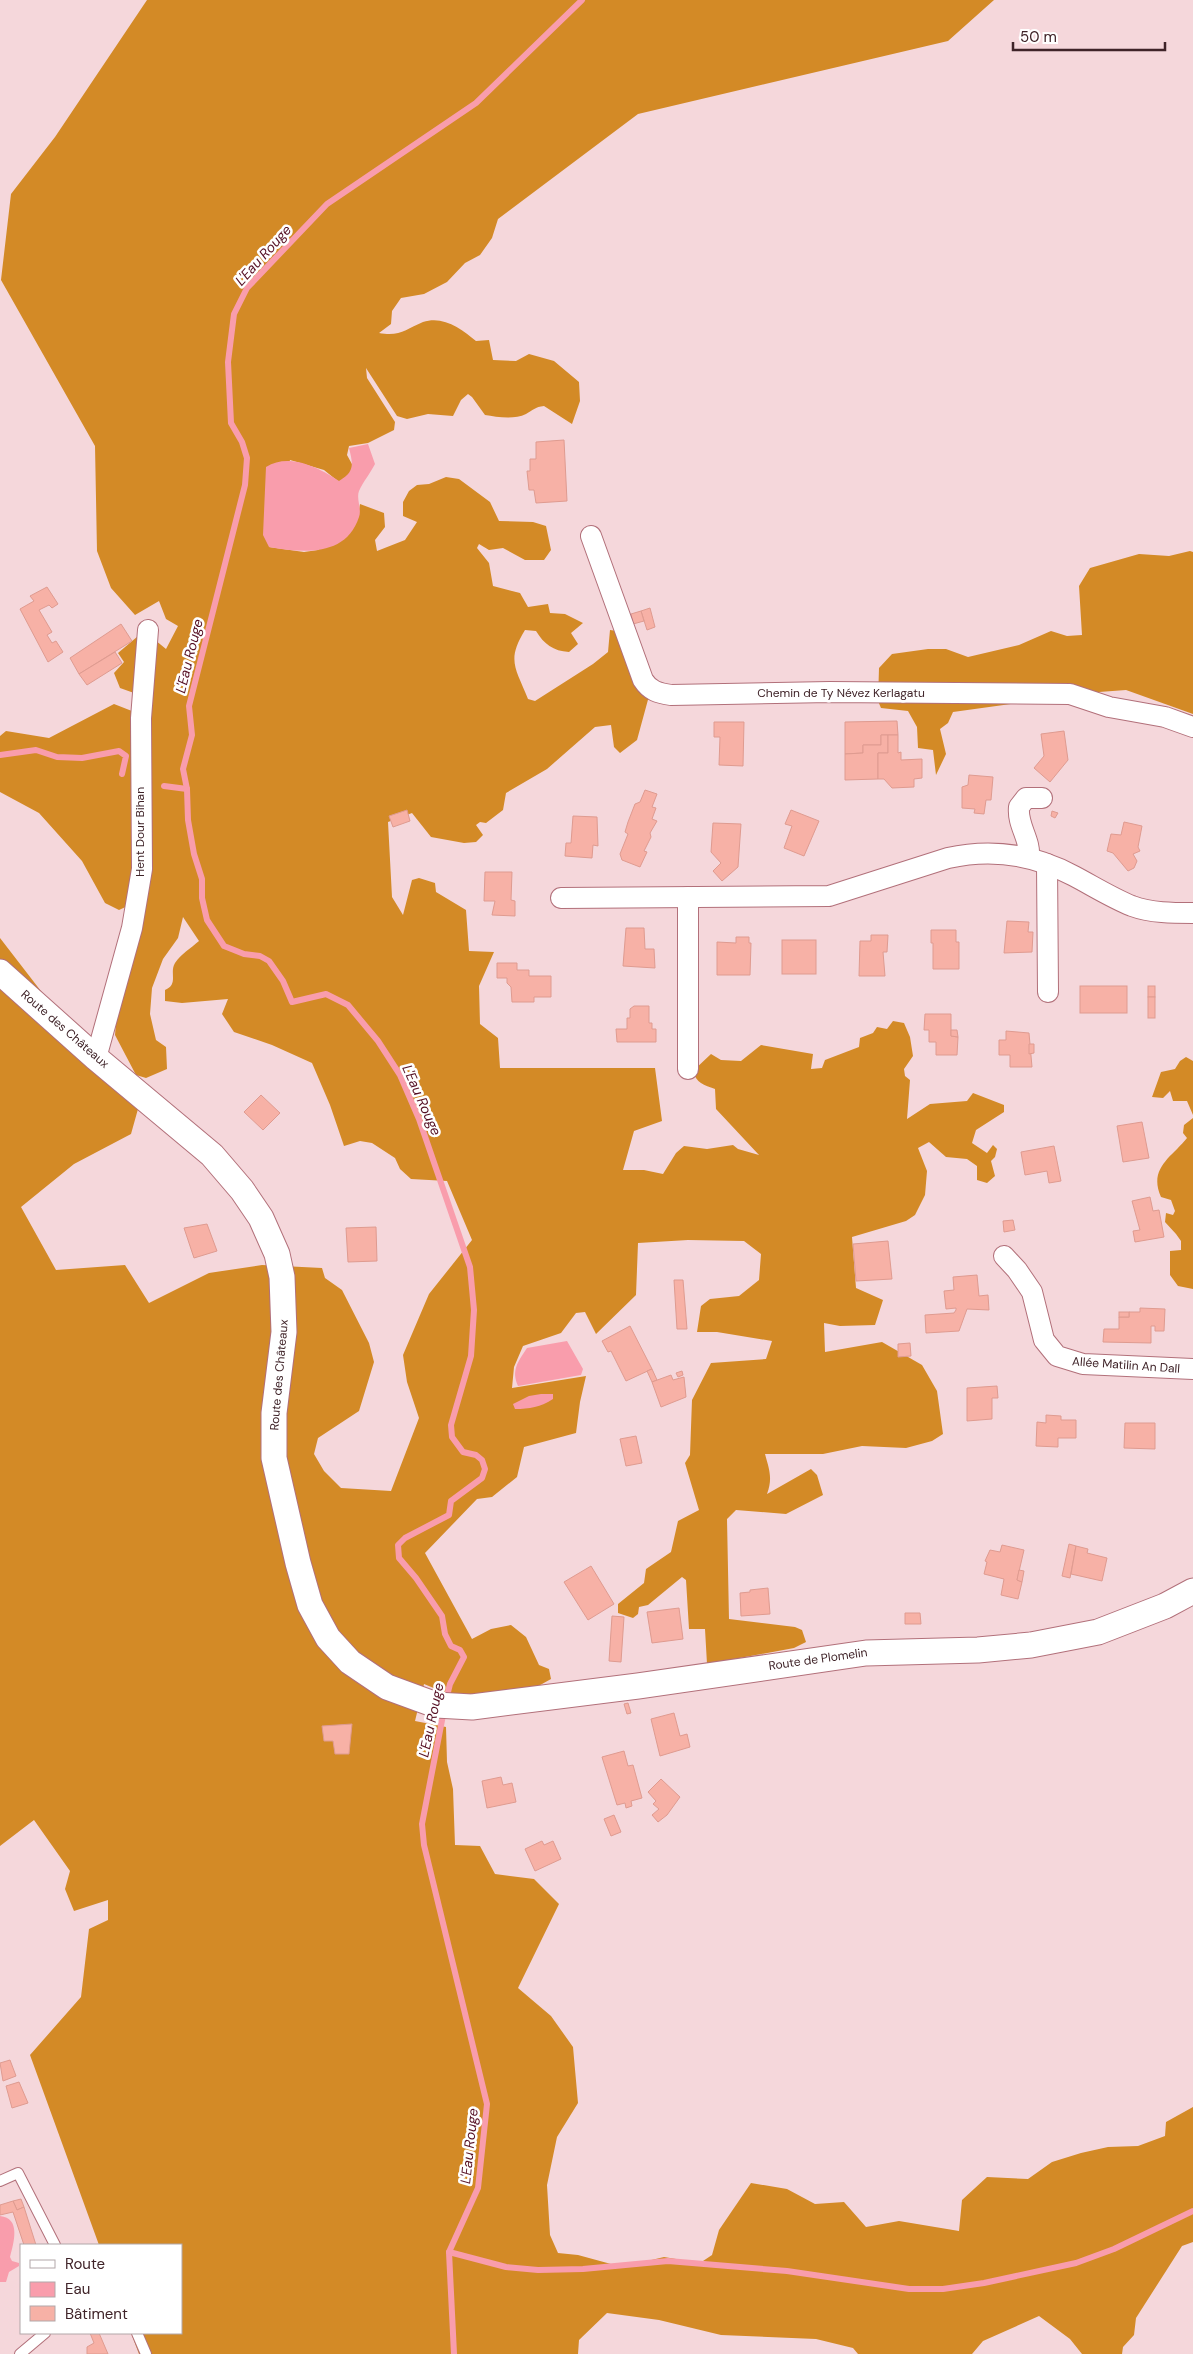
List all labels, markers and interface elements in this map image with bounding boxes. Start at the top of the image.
scale bar [1013,20,1166,52]
text: 50 m [1020,27,1057,47]
water label: L'Eau Rouge [231,221,295,289]
water label: L'Eau Rouge [171,617,207,695]
street label: Chemin de Ty Névez Kerlagatu [757,685,925,701]
street label: Hent Dour Bihan [132,787,148,877]
street label: Route des Châteaux [18,986,112,1072]
water label: L'Eau Rouge [398,1062,446,1138]
street label: Route des Châteaux [266,1319,292,1431]
street label: Allée Matilin An Dall [1072,1353,1180,1377]
street label: Route de Plomelin [768,1644,869,1674]
water label: L'Eau Rouge [414,1681,448,1759]
water label: L'Eau Rouge [456,2107,482,2185]
legend [20,2244,182,2334]
text: Route [65,2254,105,2274]
text: Eau [65,2279,90,2299]
text: Bâtiment [65,2304,128,2324]

